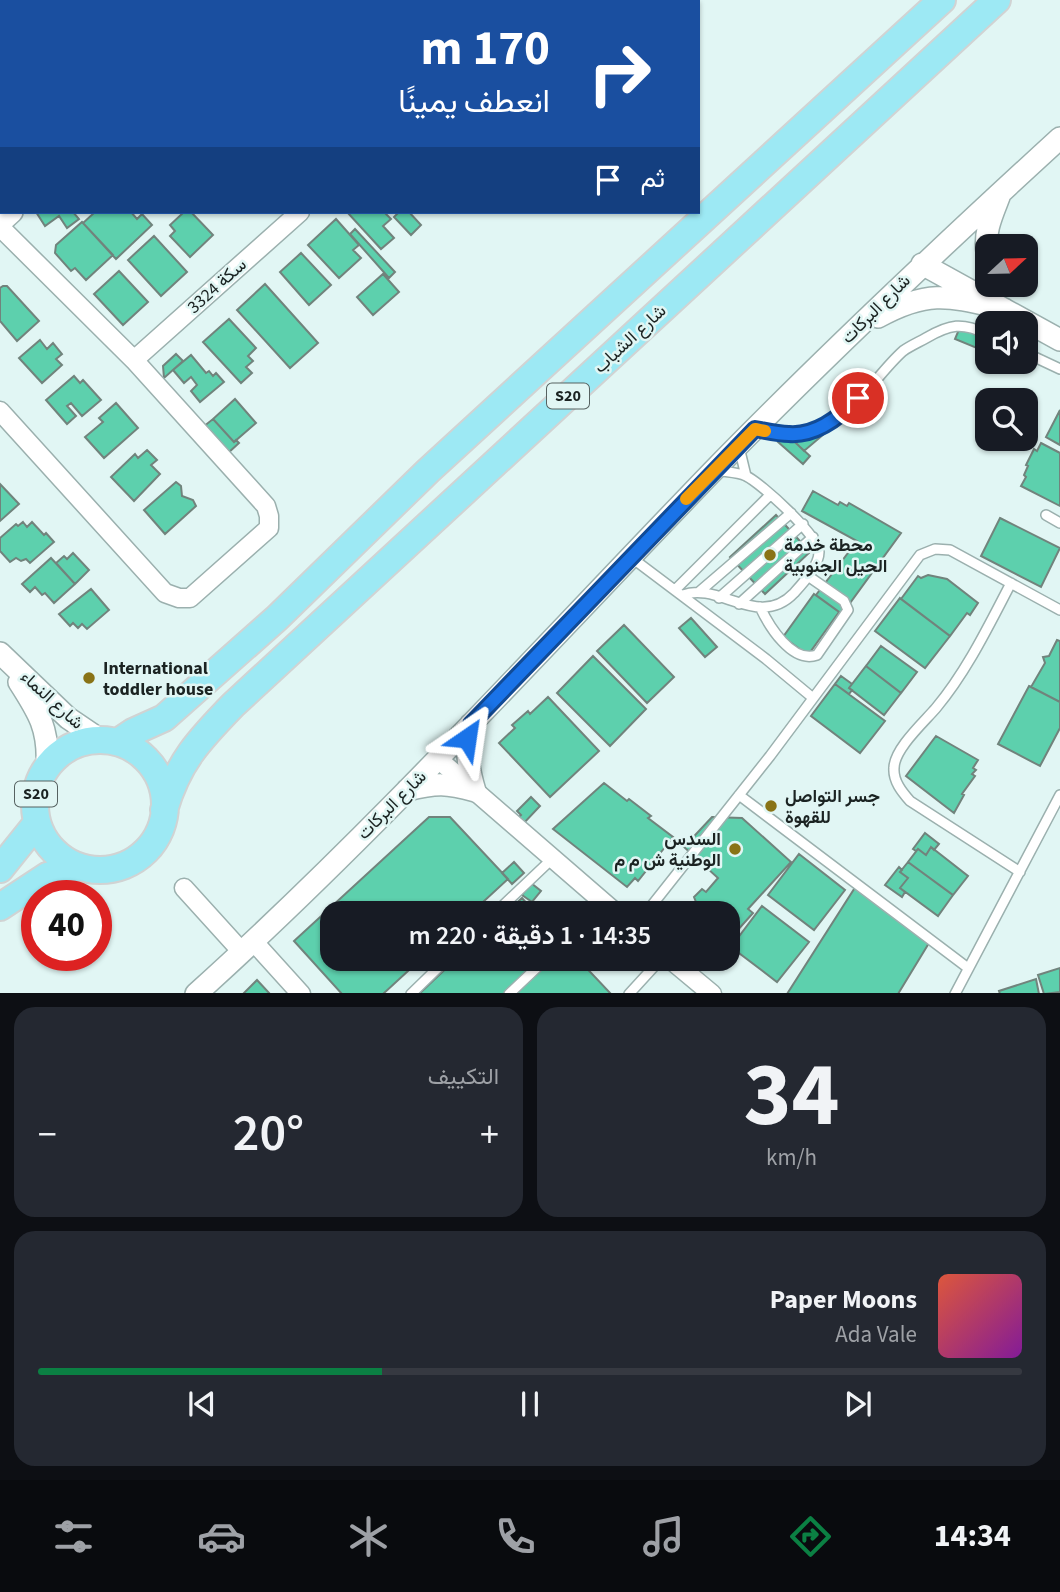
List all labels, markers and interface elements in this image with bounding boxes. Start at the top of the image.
text: 170 m [421,14,550,84]
icon: right [574,28,665,119]
text: انعطف يمينًا [398,79,550,125]
text: ثم [641,160,665,197]
icon: arrive [589,161,627,199]
north arrow [975,234,1038,298]
map controls [975,234,1038,451]
street label: سكة 3324 [182,253,252,319]
street label: شارع البركات [836,269,916,349]
street label: شارع الشباب [588,299,672,379]
button: sound [975,311,1038,374]
pin [828,368,888,428]
icon: arrive [839,379,877,417]
road number: S20 [547,384,589,408]
button: search [975,388,1038,451]
place label: محطة خدمة الحيل الجنوبية [784,533,887,579]
marker: محطة خدمة الحيل الجنوبية [762,547,778,563]
place label: International toddler house [103,656,213,702]
street label: شارع النماء [15,665,89,735]
marker: International toddler house [81,670,97,686]
position arrow [430,701,504,775]
street label: شارع البركات [352,765,432,845]
road number: S20 [15,782,57,806]
place label: جسر التواصل للقهوة [785,784,880,830]
marker: جسر التواصل للقهوة [763,798,779,814]
place label: السدس الوطنیة ش م م [614,827,721,873]
marker: السدس الوطنیة ش م م [727,841,743,857]
speed limit sign: 40 [21,880,112,971]
text: 14:35 · 1 دقيقة · 220 m [409,917,651,954]
text: 34 [743,1031,840,1160]
text: التكييف [428,1060,499,1093]
text: 20° [233,1097,304,1171]
text: − [38,1108,57,1162]
text: + [480,1108,499,1162]
text: km/h [766,1141,817,1174]
text: Paper Moons [770,1281,917,1318]
text: Ada Vale [835,1318,917,1351]
icon: previous [183,1385,221,1423]
icon: pause [511,1385,549,1423]
icon: next [839,1385,877,1423]
icon: filters [49,1512,98,1561]
icon: car [197,1512,246,1561]
icon: climate [344,1512,393,1561]
icon: phone [491,1512,540,1561]
icon: music [639,1512,688,1561]
icon: directions [786,1512,835,1561]
text: 14:34 [934,1513,1011,1559]

